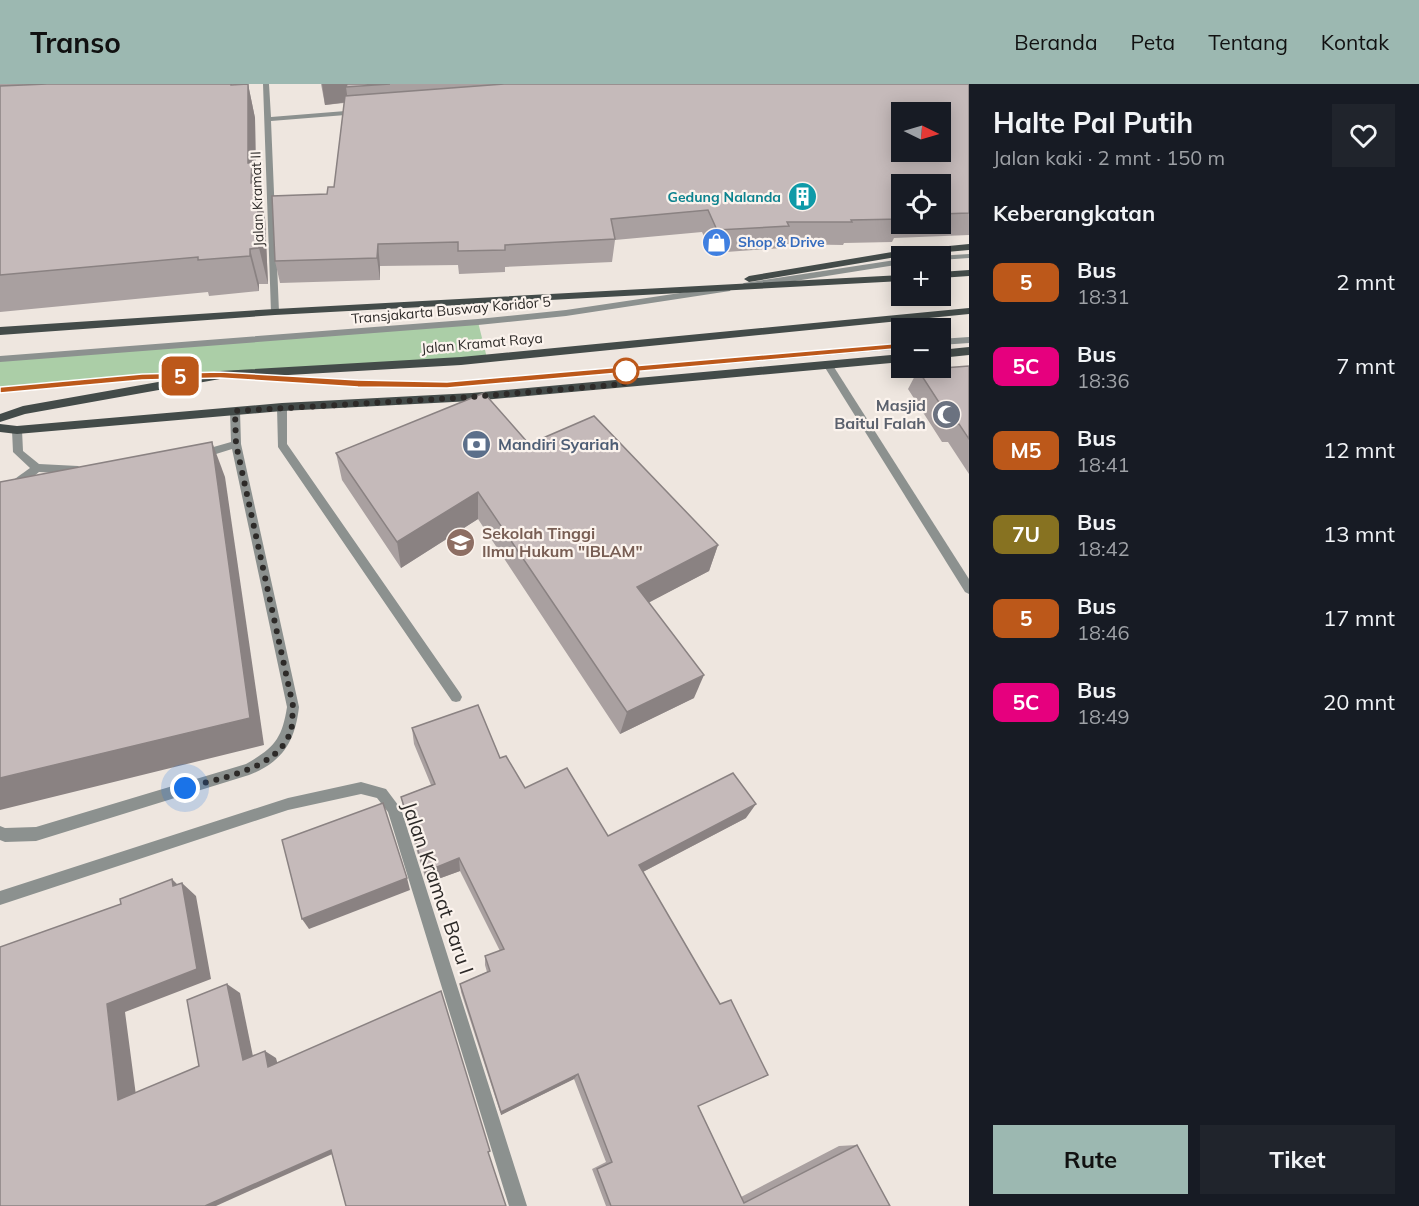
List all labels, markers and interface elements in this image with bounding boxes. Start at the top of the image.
text: Transo [30,25,121,60]
text: Beranda [1014,29,1098,55]
text: Peta [1131,29,1175,55]
text: Tentang [1208,29,1288,55]
text: Kontak [1321,29,1389,55]
north arrow [891,102,951,162]
map controls [891,102,951,378]
button: heart [1332,104,1395,167]
text: Halte Pal Putih [993,105,1193,140]
text: Jalan kaki · 2 mnt · 150 m [993,145,1225,170]
street label: Jalan Kramat II [246,151,268,247]
button: locate [891,174,951,234]
building icon: Gedung Nalanda [786,181,818,213]
place label: Gedung Nalanda [668,188,781,206]
text: Keberangkatan [993,199,1155,227]
shop icon: Shop & Drive [701,226,733,258]
place label: Shop & Drive [738,233,825,251]
button: + [891,246,951,306]
text: Bus [1077,256,1116,284]
text: 2 mnt [1336,268,1395,296]
text: 5 [1020,269,1032,295]
text: 18:31 [1077,284,1130,309]
street label: Transjakarta Busway Koridor 5 [351,292,551,328]
button: − [891,318,951,378]
street label: Jalan Kramat Raya [421,329,543,357]
text: Bus [1077,340,1116,368]
text: 7 mnt [1336,352,1395,380]
text: 5C [1013,353,1040,379]
line badge: 5 [160,356,200,396]
unlabelled marker [613,358,639,384]
text: 5 [174,363,186,389]
text: 18:36 [1077,368,1130,393]
place label: Masjid Baitul Falah [834,395,926,433]
mosque icon: Masjid Baitul Falah [931,398,963,430]
text: Bus [1077,424,1116,452]
bank icon: Mandiri Syariah [461,428,493,460]
place label: Mandiri Syariah [498,434,619,454]
text: 12 mnt [1323,436,1395,464]
text: M5 [1011,437,1041,463]
text: 18:41 [1077,452,1130,477]
text: Bus [1077,508,1116,536]
text: 13 mnt [1323,520,1395,548]
text: 7U [1012,521,1040,547]
place label: Sekolah Tinggi Ilmu Hukum "IBLAM" [482,523,643,561]
school or university icon: Sekolah Tinggi Ilmu Hukum "IBLAM" [445,526,477,558]
text: 18:42 [1077,536,1130,561]
text: Bus [1077,592,1116,620]
text: 17 mnt [1323,604,1395,632]
text: 5 [1020,605,1032,631]
text: 18:46 [1077,620,1130,645]
text: Bus [1077,676,1116,704]
text: 20 mnt [1323,688,1395,716]
text: 5C [1013,689,1040,715]
text: 18:49 [1077,704,1130,729]
your location [170,773,200,803]
street label: Jalan Kramat Baru I [397,798,480,977]
button: Rute [993,1125,1188,1194]
button: Tiket [1200,1125,1395,1194]

